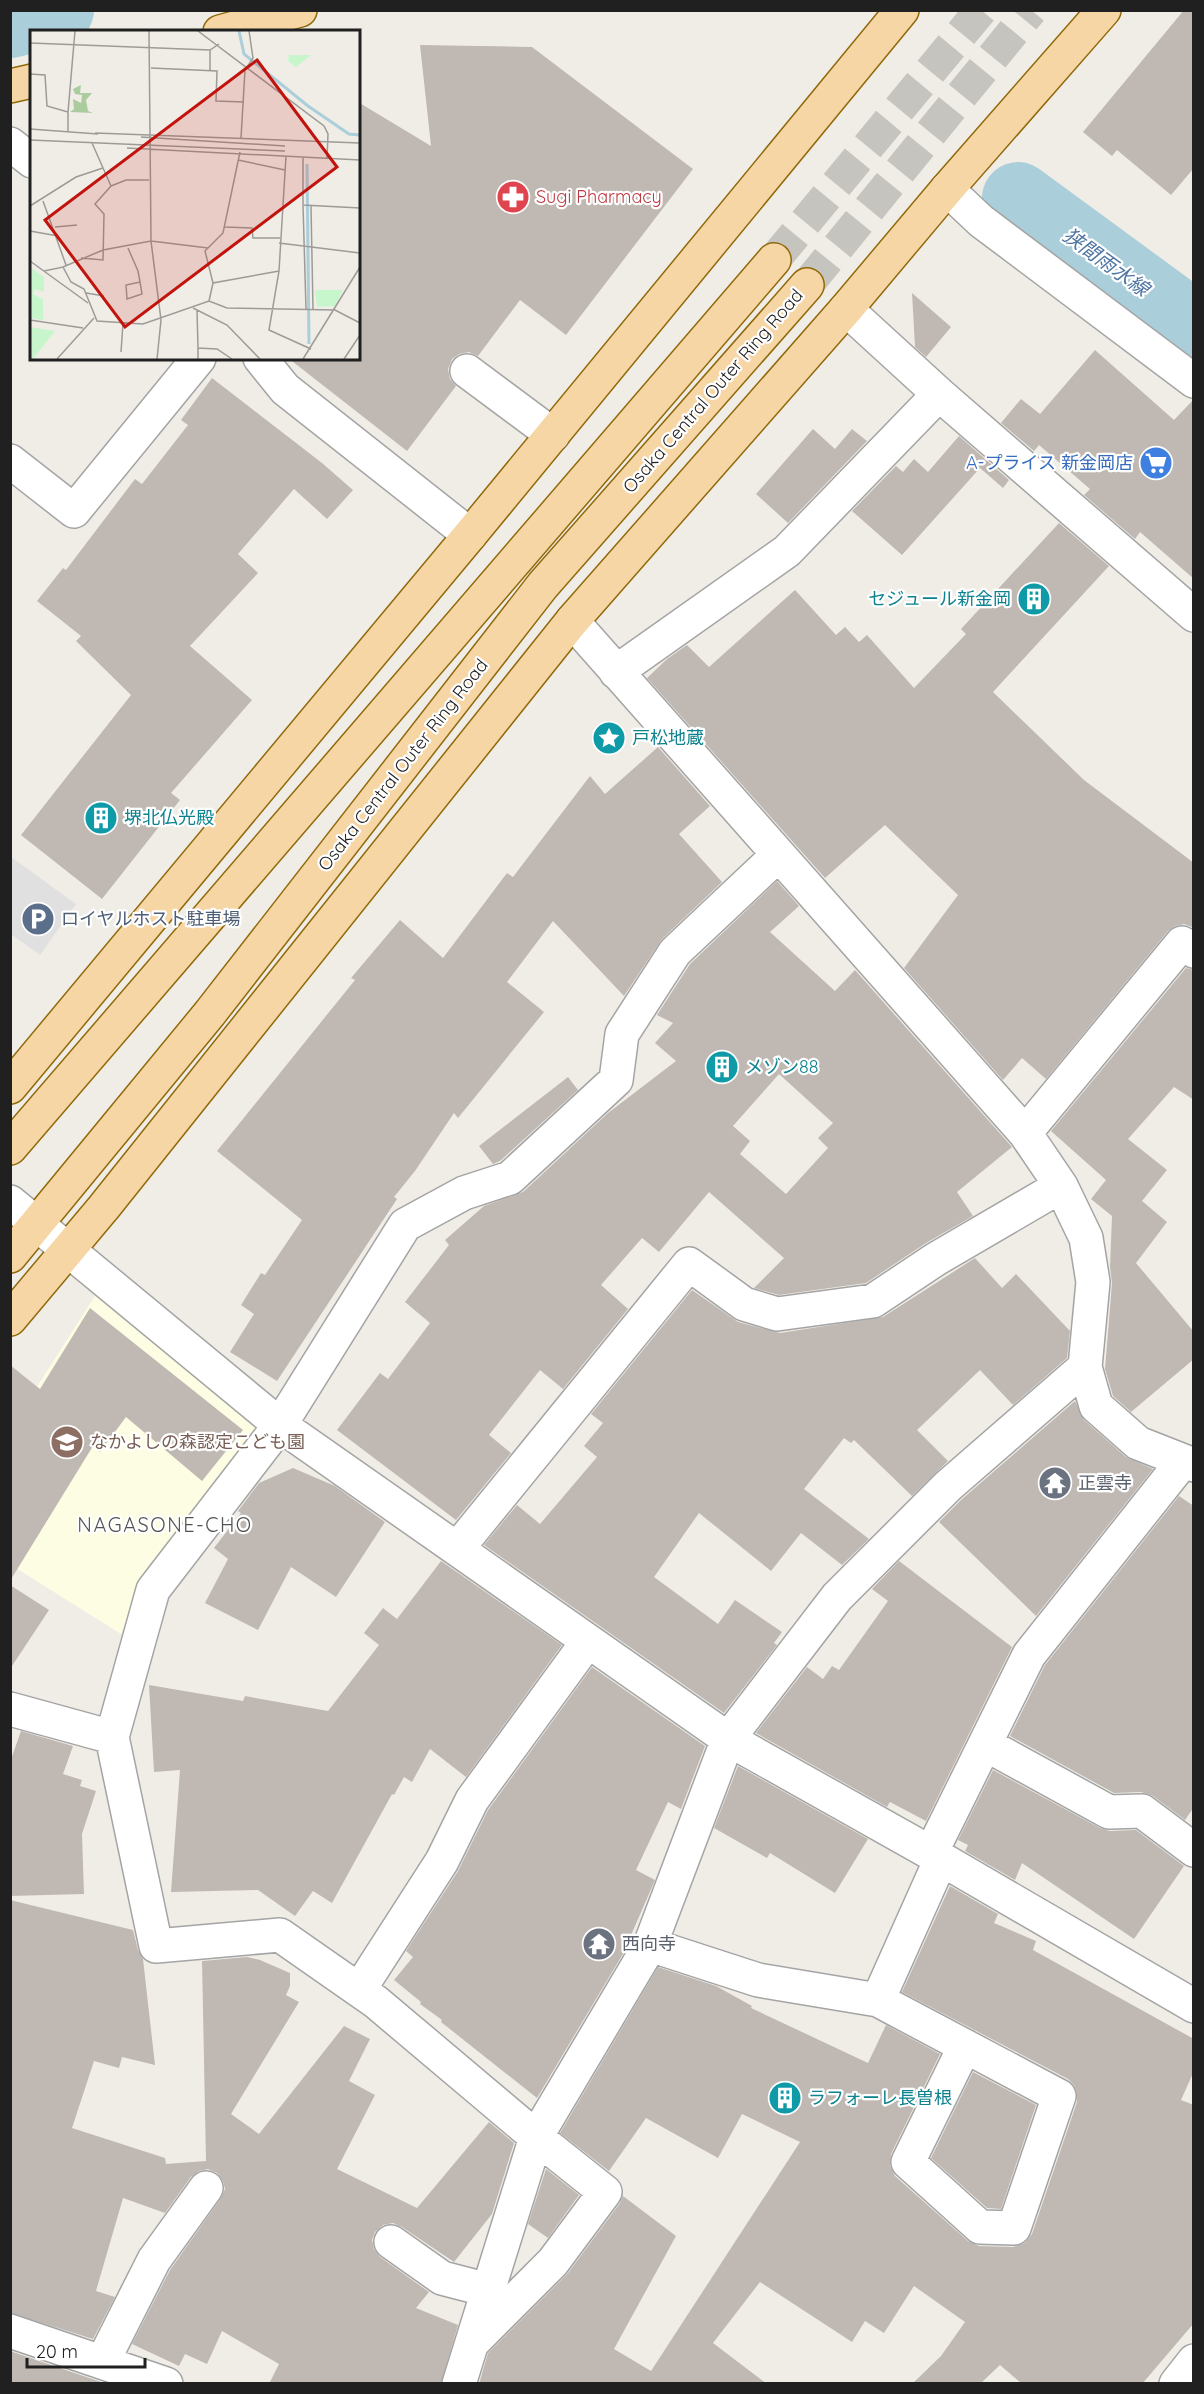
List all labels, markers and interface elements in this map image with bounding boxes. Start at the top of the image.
inset map [30,30,360,360]
pharmacy icon: Sugi Pharmacy [495,179,531,215]
place label: Sugi Pharmacy [536,185,662,208]
water label: 狭間雨水線 [1058,222,1157,303]
street label: Osaka Central Outer Ring Road [618,284,808,497]
supermarket icon: A-プライス 新金岡店 [1138,445,1174,481]
place label: A-プライス 新金岡店 [966,451,1133,474]
building icon: セジュール新金岡 [1016,581,1052,617]
place label: セジュール新金岡 [868,587,1011,610]
street label: Osaka Central Outer Ring Road [313,654,493,875]
place icon: 戸松地蔵 [591,720,627,756]
place label: 戸松地蔵 [632,726,704,749]
building icon: 堺北仏光殿 [83,800,119,836]
place label: 堺北仏光殿 [124,806,214,829]
parking icon: ロイヤルホスト駐車場 [20,901,56,937]
place label: ロイヤルホスト駐車場 [61,907,240,930]
building icon: メゾン88 [704,1049,740,1085]
place label: メゾン88 [745,1055,818,1078]
school or university icon: なかよしの森認定こども園 [49,1424,85,1460]
place label: なかよしの森認定こども園 [90,1430,305,1453]
temple icon: 正雲寺 [1037,1465,1073,1501]
place label: 正雲寺 [1078,1471,1132,1494]
district label: NAGASONE-CHO [77,1512,253,1537]
temple icon: 西向寺 [581,1926,617,1962]
place label: 西向寺 [622,1932,676,1955]
building icon: ラフォーレ長曽根 [767,2080,803,2116]
place label: ラフォーレ長曽根 [808,2086,952,2109]
scale bar [27,2331,146,2369]
text: 20 m [36,2340,78,2363]

